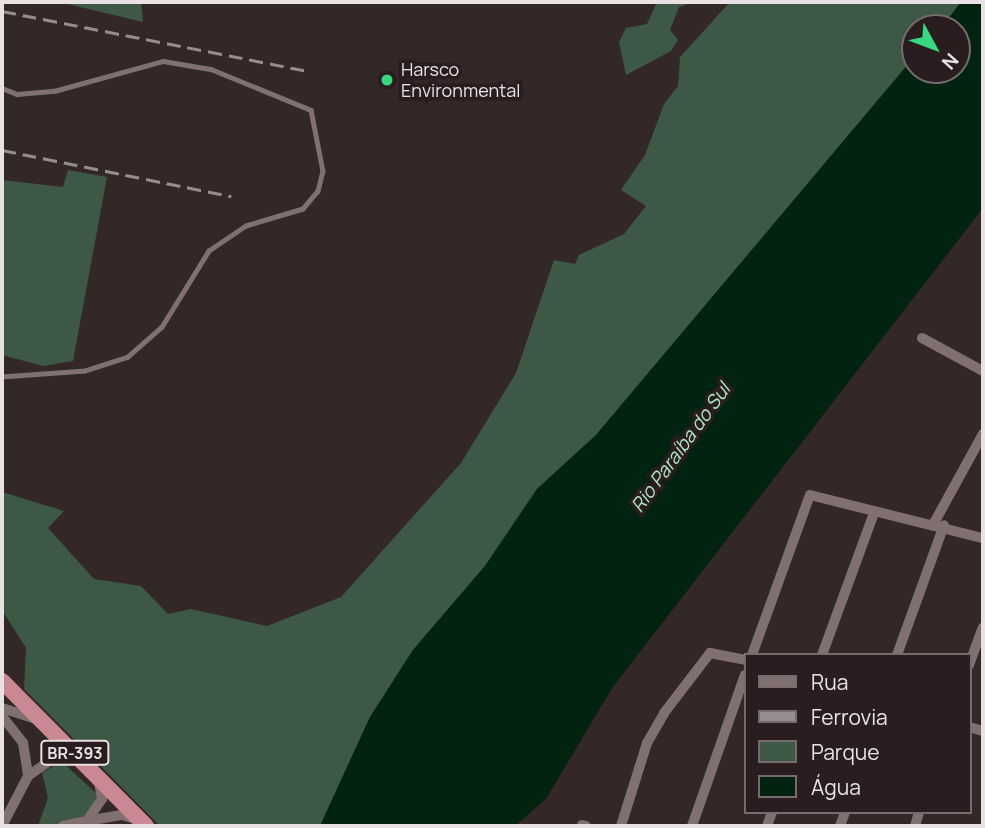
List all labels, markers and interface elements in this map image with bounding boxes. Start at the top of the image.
north arrow [901,14,971,84]
text: N [936,48,965,75]
place label: Harsco Environmental [401,59,521,102]
marker: Harsco Environmental [379,72,395,88]
water label: Rio Paraíba do Sul [627,379,735,517]
legend [744,653,971,814]
text: Rua [811,668,848,696]
text: Ferrovia [811,703,888,731]
text: Parque [811,738,880,766]
road number: BR-393 [40,740,110,766]
text: Água [811,773,861,801]

